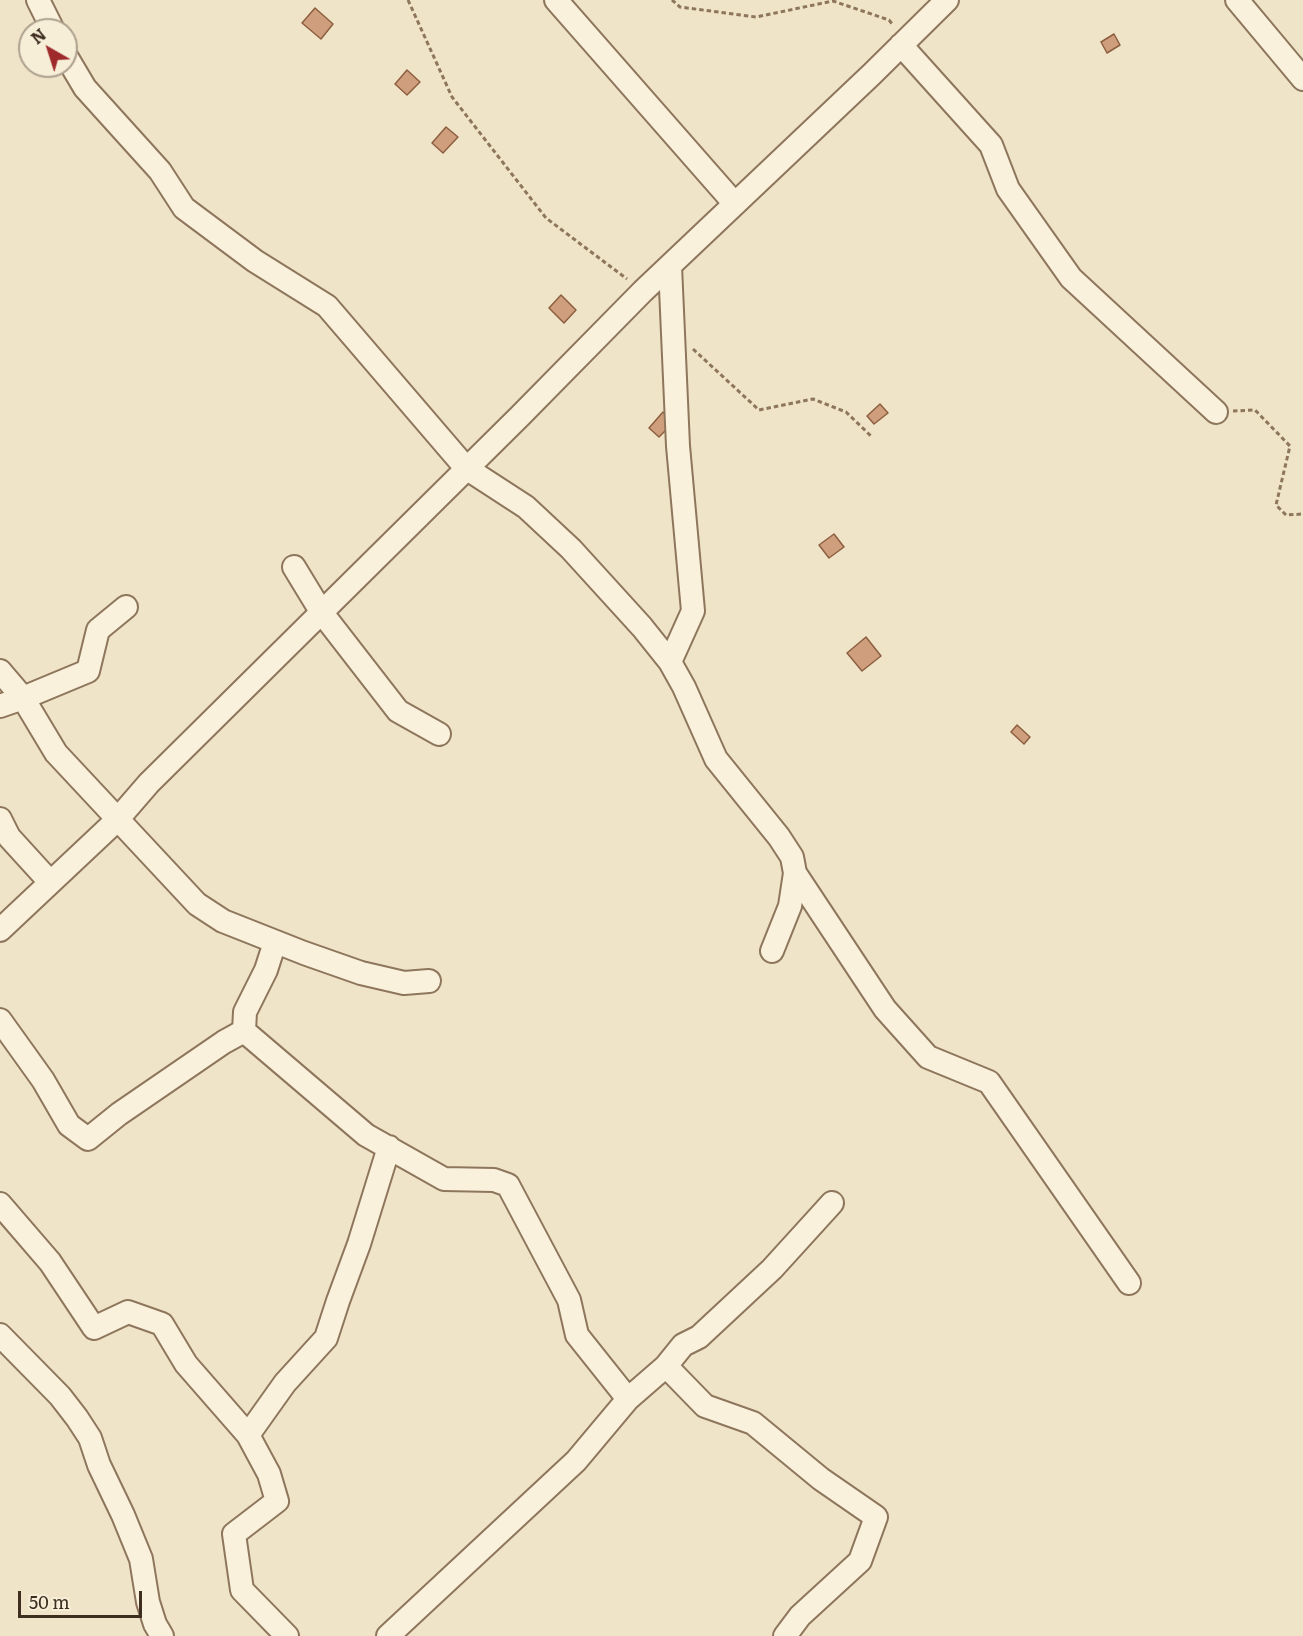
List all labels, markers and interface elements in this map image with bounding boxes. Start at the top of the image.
north arrow [18,18,78,78]
text: N [25,22,51,49]
scale bar [21,1579,146,1617]
text: 50 m [29,1588,70,1615]

